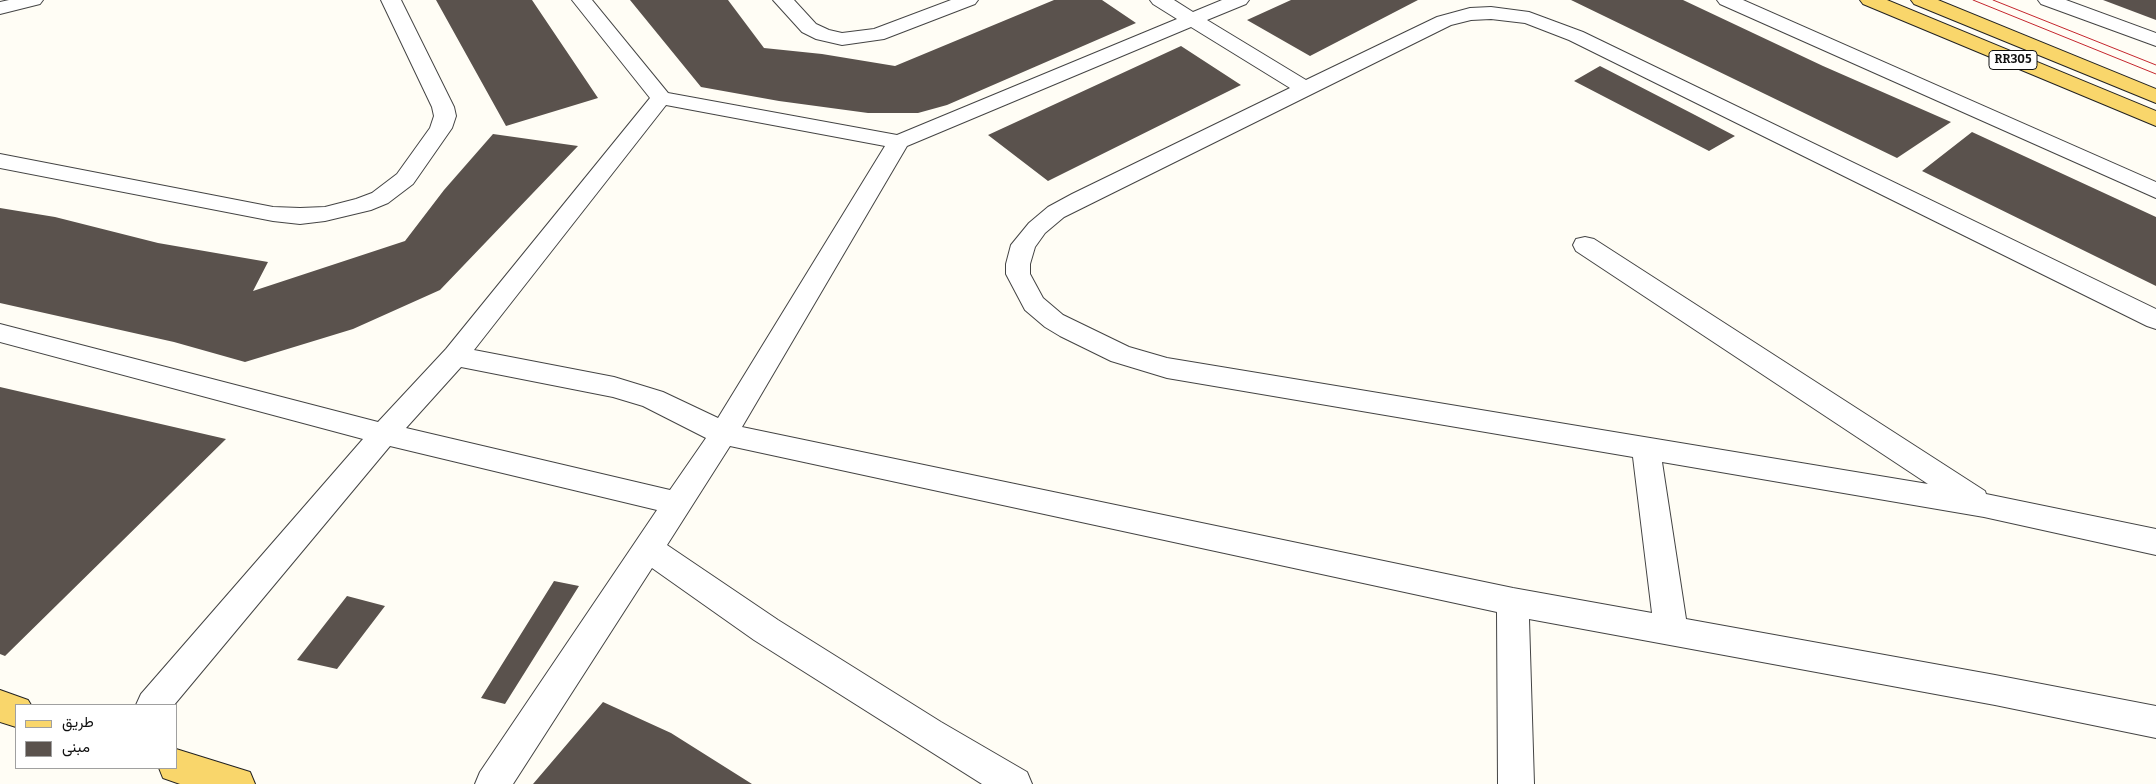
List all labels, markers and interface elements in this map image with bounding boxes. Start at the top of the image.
road number: RR305 [1989,50,2037,70]
legend [15,704,178,769]
text: طريق [62,713,94,731]
text: مبنى [62,738,90,756]

